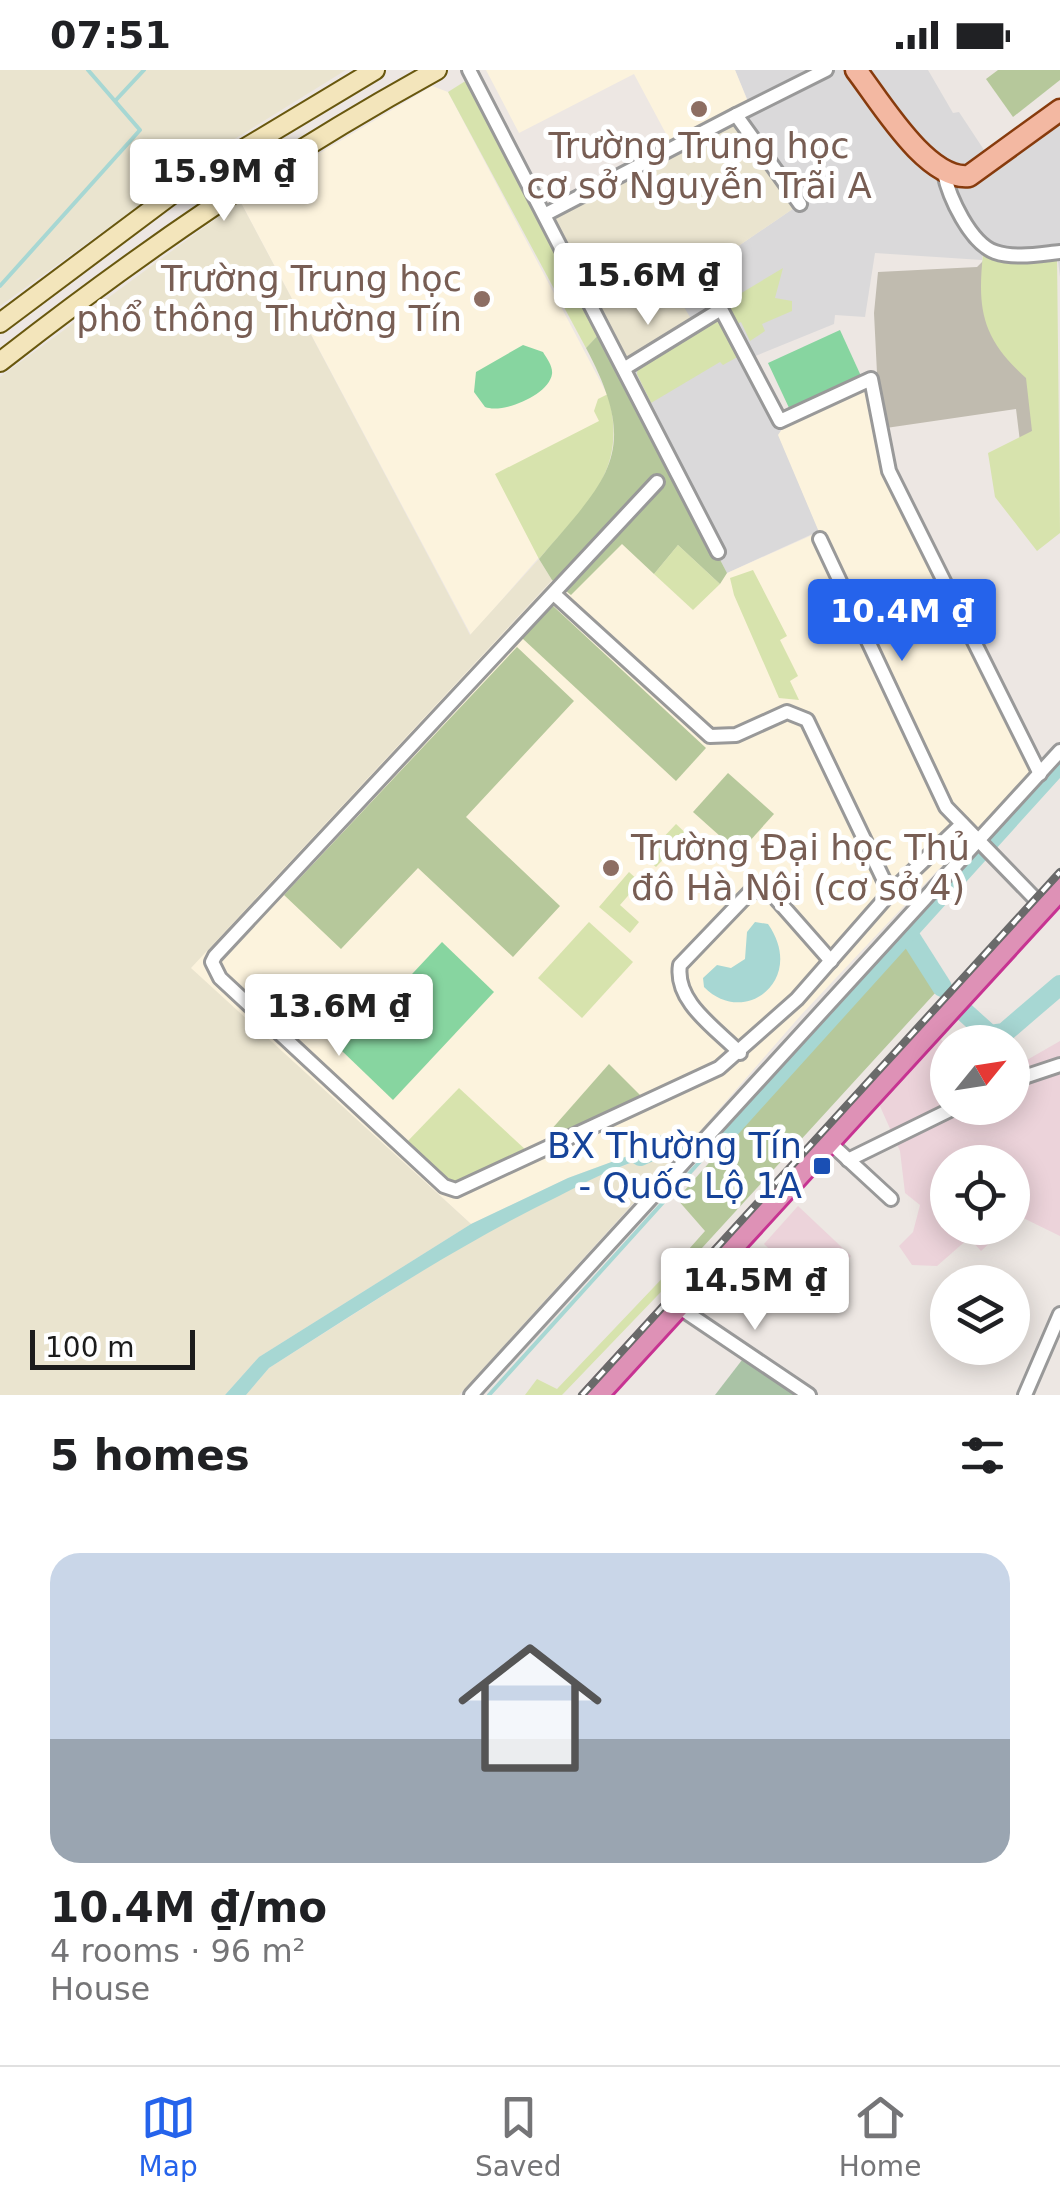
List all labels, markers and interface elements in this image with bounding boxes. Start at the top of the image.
text: 07:51 [50,13,171,57]
marker: Trường Trung học cơ sở Nguyễn Trãi A [688,98,710,120]
place label: Trường Trung học cơ sở Nguyễn Trãi A [526,126,872,206]
pin: 15.9M ₫ [132,139,316,224]
text: 15.9M ₫ [152,152,296,190]
pin: 15.6M ₫ [556,243,740,328]
text: 15.6M ₫ [576,256,720,294]
place label: Trường Trung học phổ thông Thường Tín [76,259,462,339]
marker: Trường Trung học phổ thông Thường Tín [471,288,493,310]
pin: 10.4M ₫ [810,579,994,664]
text: 10.4M ₫ [830,592,974,630]
place label: Trường Đại học Thủ đô Hà Nội (cơ sở 4) [630,828,970,908]
marker: Trường Đại học Thủ đô Hà Nội (cơ sở 4) [600,857,622,879]
pin: 13.6M ₫ [247,974,431,1059]
text: 13.6M ₫ [267,987,411,1025]
north arrow [930,1025,1030,1125]
map controls [930,1025,1030,1365]
place label: BX Thường Tín - Quốc Lộ 1A [547,1126,802,1206]
button: locate [930,1145,1030,1245]
marker: BX Thường Tín - Quốc Lộ 1A [811,1155,833,1177]
pin: 14.5M ₫ [663,1248,847,1333]
text: 14.5M ₫ [683,1261,827,1299]
button: layers [930,1265,1030,1365]
scale bar [30,1325,195,1370]
text: 100 m [45,1331,135,1364]
icon: filters [955,1428,1010,1483]
text: 5 homes [50,1431,250,1480]
icon: home [440,1618,620,1798]
text: 10.4M ₫/mo [50,1883,327,1932]
text: 4 rooms · 96 m² [50,1932,305,1970]
text: House [50,1970,150,2008]
tab: Map [139,2090,198,2183]
tab: Saved [475,2090,561,2183]
tab: Home [839,2090,921,2183]

